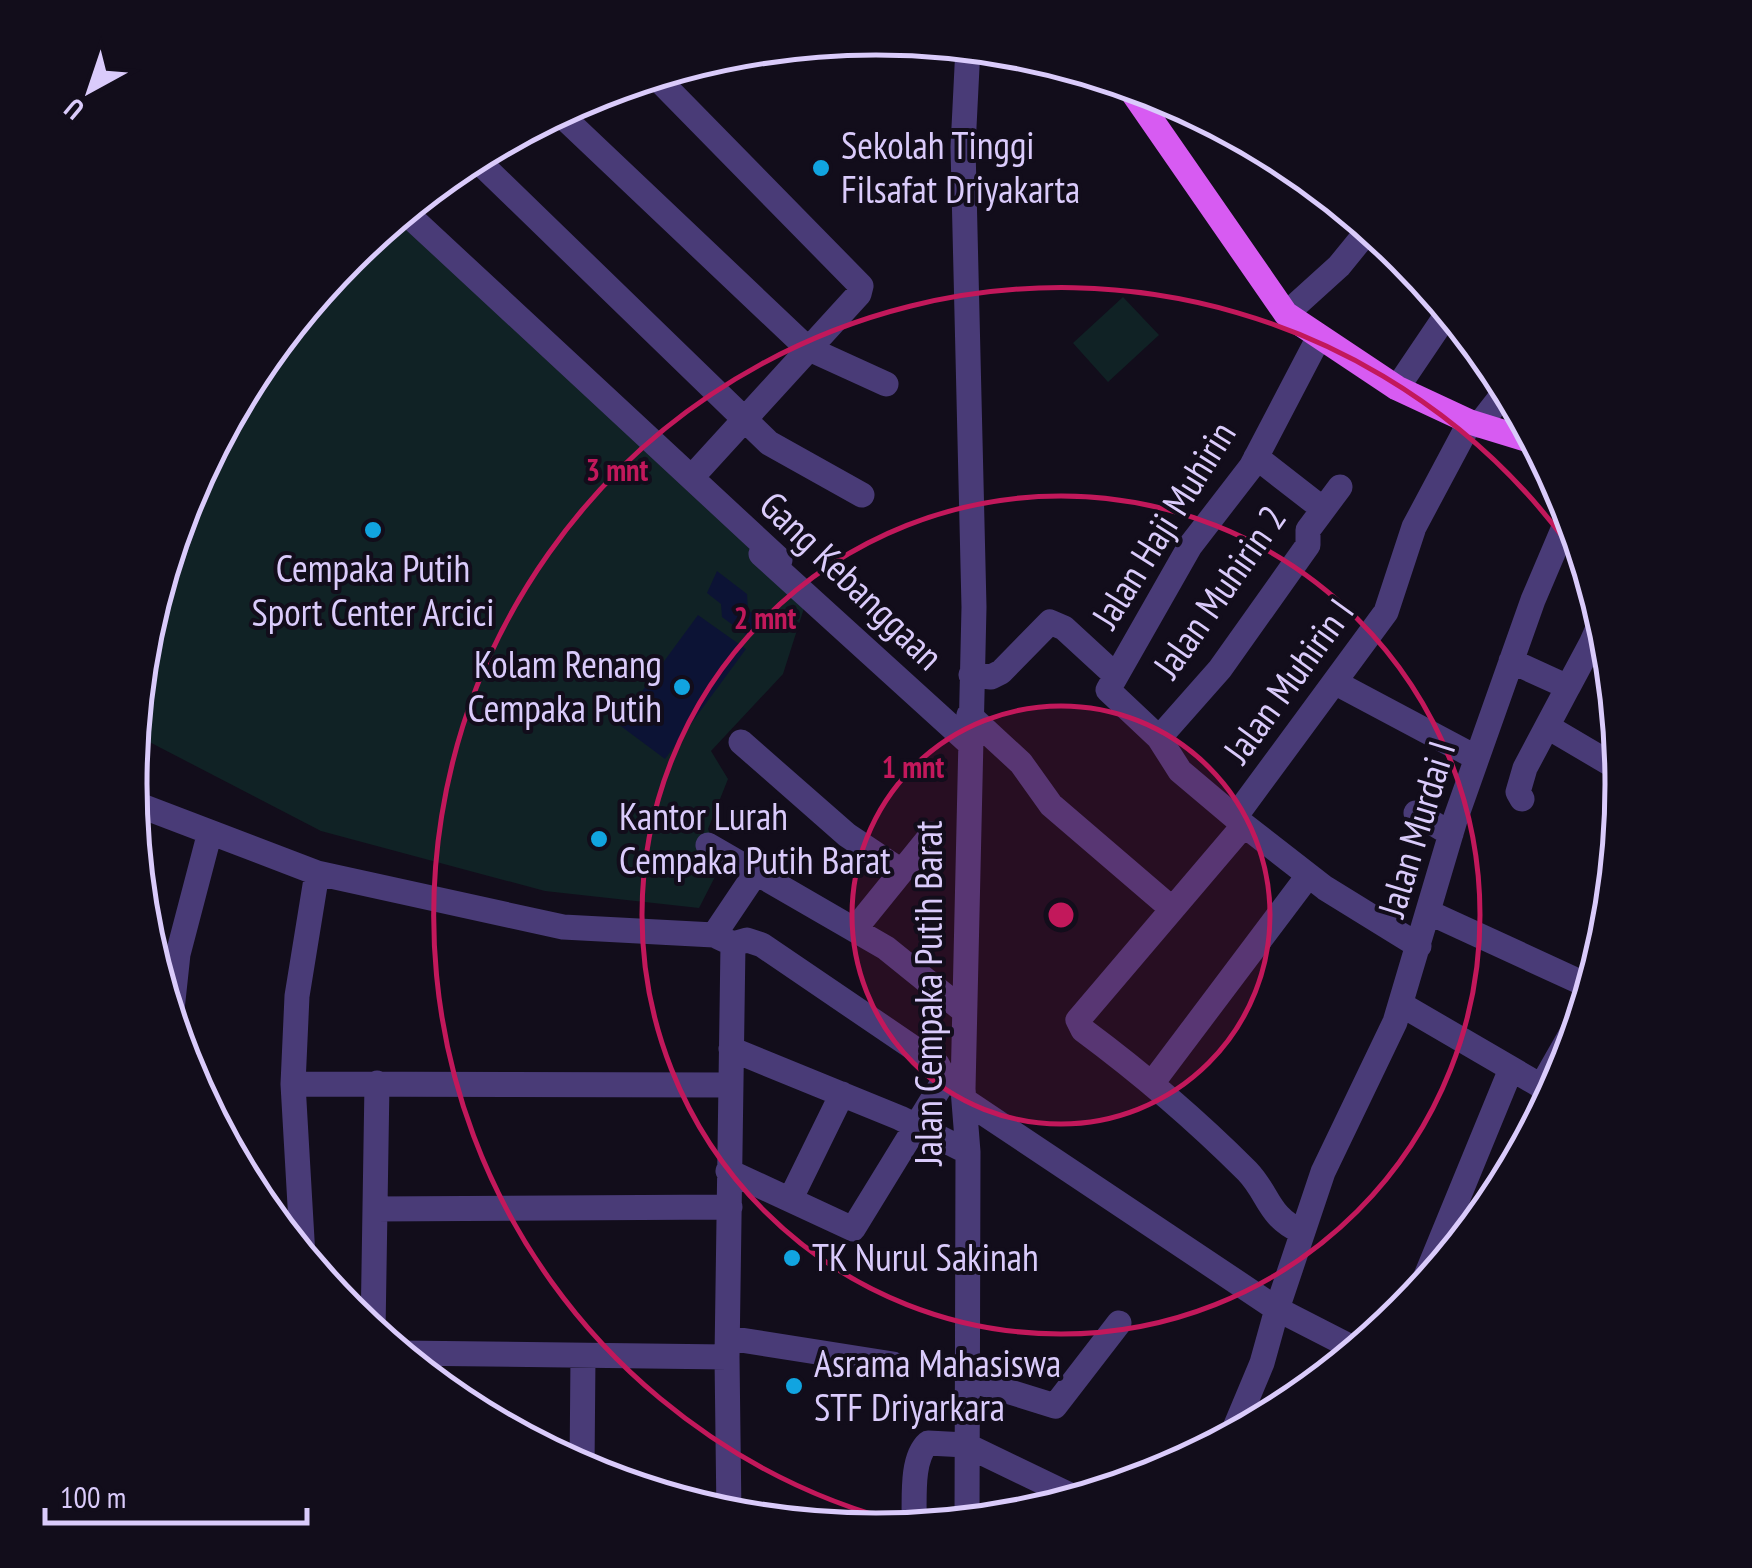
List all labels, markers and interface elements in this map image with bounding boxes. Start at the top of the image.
north arrow [40,40,140,140]
text: U [56,91,91,128]
place label: Sekolah Tinggi Filsafat Driyakarta [841,120,1080,213]
marker: Sekolah Tinggi Filsafat Driyakarta [810,157,832,179]
street label: Jalan Haji Muhirin [1079,412,1246,637]
text: 3 mnt [586,450,649,489]
street label: Gang Kebanggaan [750,480,954,680]
street label: Jalan Muhirin 2 [1141,495,1296,688]
marker: Cempaka Putih Sport Center Arcici [362,519,384,541]
place label: Cempaka Putih Sport Center Arcici [252,543,494,636]
street label: Jalan Muhirin I [1211,588,1364,773]
text: 2 mnt [734,598,797,637]
place label: Kolam Renang Cempaka Putih [467,639,662,732]
marker: Kolam Renang Cempaka Putih [671,676,693,698]
street label: Jalan Murdai I [1365,735,1465,923]
text: 1 mnt [882,747,945,786]
place label: Kantor Lurah Cempaka Putih Barat [619,791,891,884]
street label: Jalan Cempaka Putih Barat [903,820,952,1166]
marker: Kantor Lurah Cempaka Putih Barat [588,828,610,850]
centre of rings [1043,897,1079,933]
place label: TK Nurul Sakinah [812,1232,1039,1281]
marker: TK Nurul Sakinah [781,1247,803,1269]
place label: Asrama Mahasiswa STF Driyarkara [814,1338,1061,1431]
marker: Asrama Mahasiswa STF Driyarkara [783,1375,805,1397]
scale bar [45,1463,308,1525]
text: 100 m [60,1477,126,1516]

